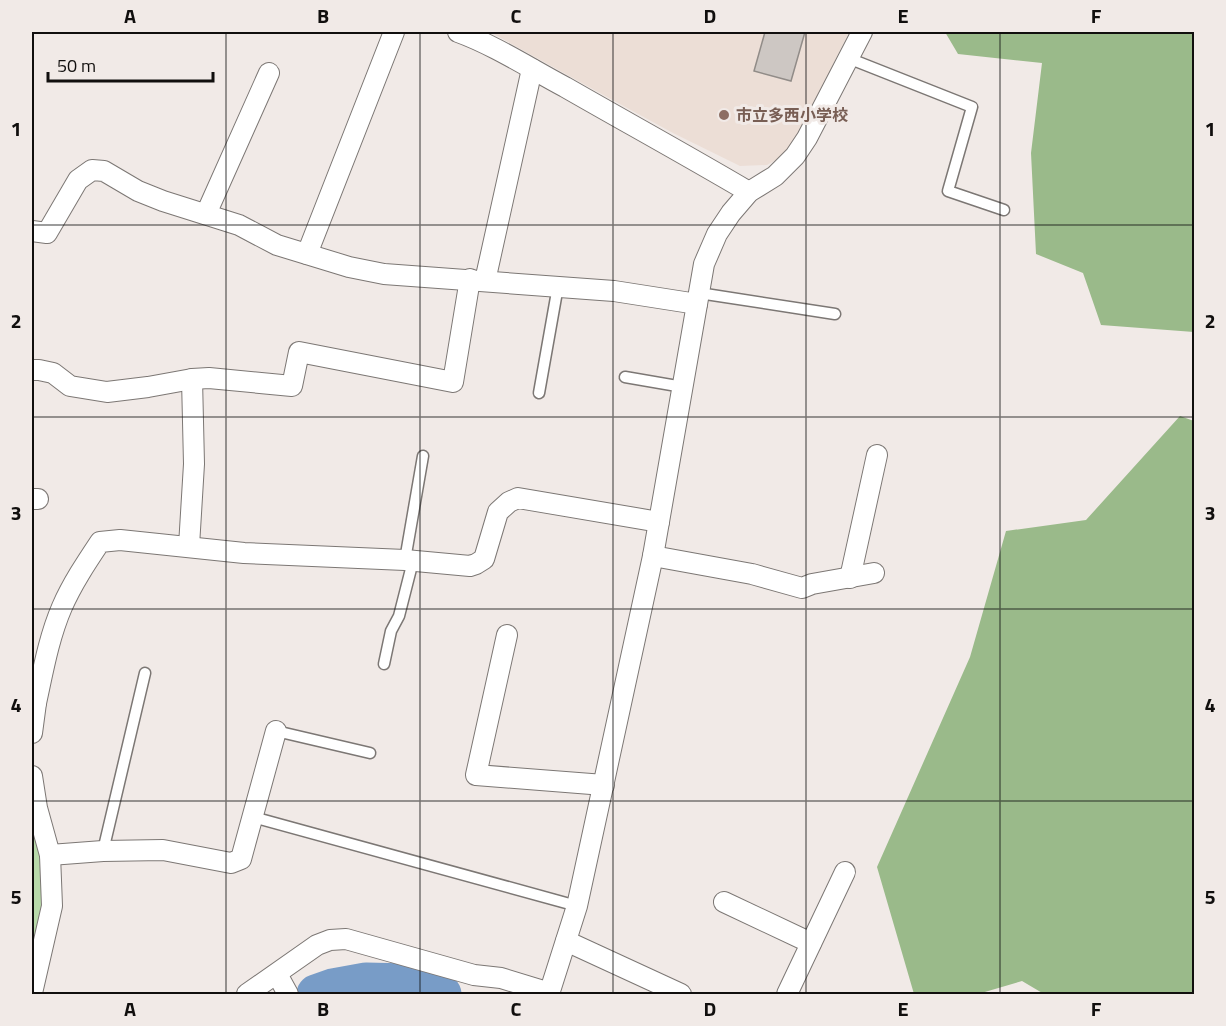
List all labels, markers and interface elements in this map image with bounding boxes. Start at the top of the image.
text: A [124,0,136,31]
text: B [317,0,329,31]
text: C [511,0,522,31]
text: D [704,0,716,31]
text: E [897,0,909,31]
text: F [1091,0,1102,31]
scale bar [48,45,213,83]
text: 50 m [57,52,96,79]
place label: 市立多西小学校 [736,103,848,127]
marker: 市立多西小学校 [717,108,731,122]
text: 1 [10,113,22,144]
text: 1 [1204,113,1216,144]
text: 2 [10,305,22,336]
text: 2 [1204,305,1216,336]
text: 3 [10,497,22,528]
text: 3 [1204,497,1216,528]
text: 4 [10,689,22,720]
text: 4 [1204,689,1216,720]
text: 5 [10,881,22,912]
text: 5 [1204,881,1216,912]
text: A [124,993,136,1024]
text: B [317,993,329,1024]
text: C [511,993,522,1024]
text: D [704,993,716,1024]
text: E [897,993,909,1024]
text: F [1091,993,1102,1024]

